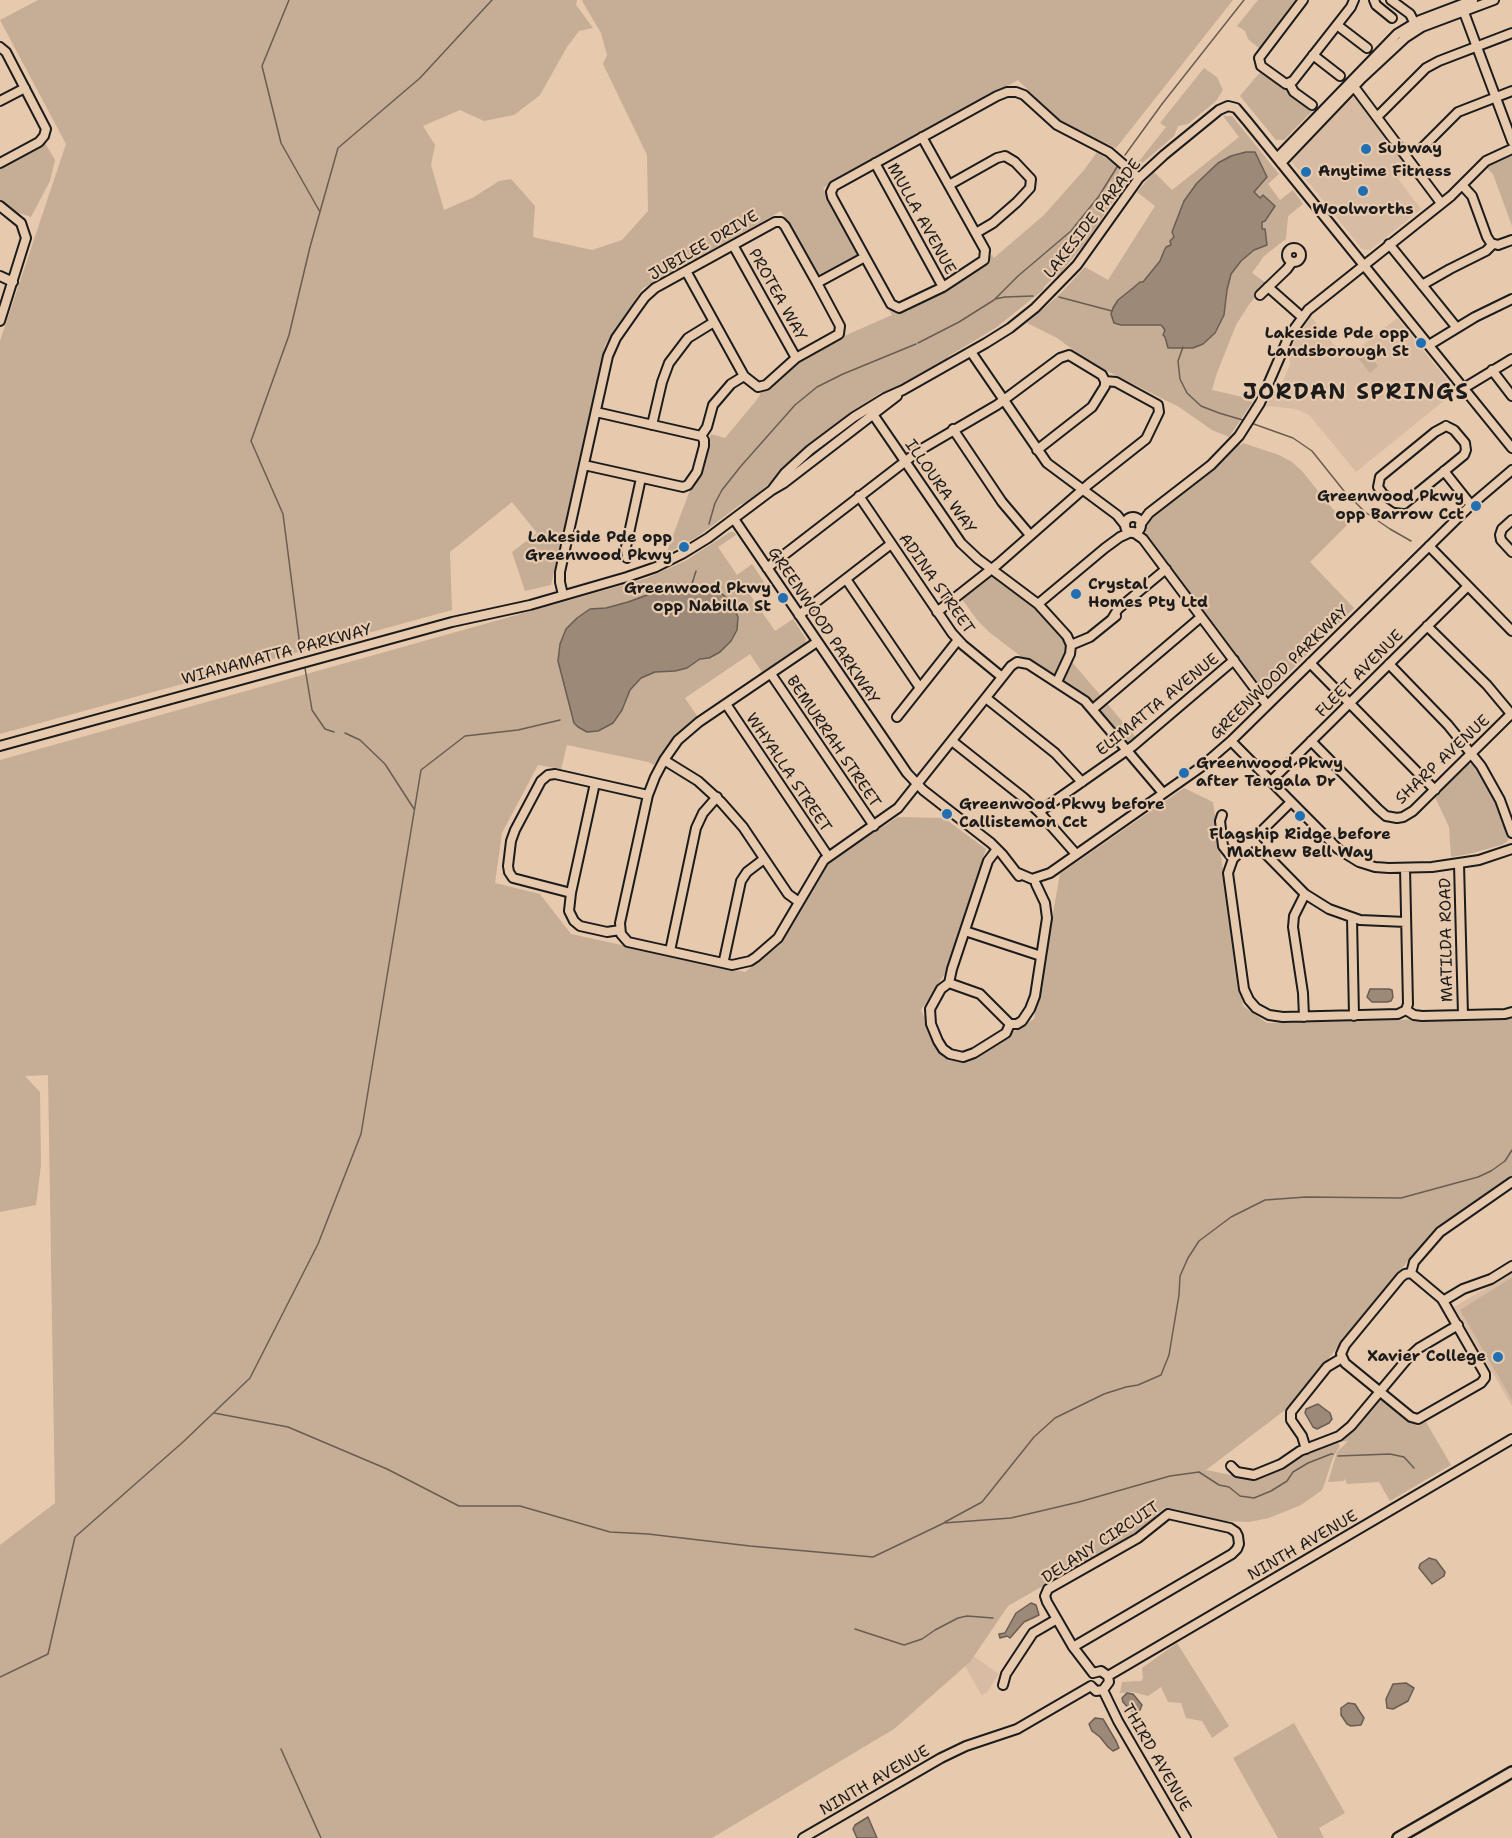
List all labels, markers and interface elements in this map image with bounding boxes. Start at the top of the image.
place label: Subway [1378,139,1442,159]
marker: Subway [1359,142,1373,156]
street label: LAKESIDE PARADE [1040,155,1146,283]
street label: MULLA AVENUE [883,160,959,278]
place label: Anytime Fitness [1318,162,1451,182]
marker: Anytime Fitness [1299,165,1313,179]
marker: Woolworths [1356,184,1370,198]
place label: Woolworths [1312,200,1414,220]
street label: JUBILEE DRIVE [646,207,762,285]
street label: PROTEA WAY [744,246,810,344]
place label: Lakeside Pde opp Landsborough St [1265,324,1409,362]
marker: Lakeside Pde opp Landsborough St [1414,336,1428,350]
district label: JORDAN SPRINGS [1243,380,1469,406]
street label: ILLOURA WAY [900,436,980,538]
place label: Greenwood Pkwy opp Barrow Cct [1317,487,1464,525]
marker: Greenwood Pkwy opp Barrow Cct [1469,499,1483,513]
place label: Lakeside Pde opp Greenwood Pkwy [525,528,672,566]
street label: ADINA STREET [894,530,978,638]
marker: Lakeside Pde opp Greenwood Pkwy [677,540,691,554]
street label: GREENWOOD PARKWAY [763,544,883,708]
place label: Crystal Homes Pty Ltd [1088,575,1208,613]
place label: Greenwood Pkwy opp Nabilla St [624,579,771,617]
marker: Crystal Homes Pty Ltd [1069,587,1083,601]
marker: Greenwood Pkwy opp Nabilla St [776,591,790,605]
street label: GREENWOOD PARKWAY [1207,602,1353,744]
street label: WIANAMATTA PARKWAY [180,620,374,690]
street label: FLEET AVENUE [1312,626,1408,722]
street label: ELIMATTA AVENUE [1093,650,1223,760]
street label: BEMURRAH STREET [782,672,884,812]
street label: WHYALLA STREET [741,710,835,836]
street label: SHARP AVENUE [1392,711,1494,809]
place label: Greenwood Pkwy after Tengala Dr [1196,754,1343,792]
marker: Greenwood Pkwy after Tengala Dr [1177,766,1191,780]
place label: Greenwood Pkwy before Callistemon Cct [959,795,1165,833]
marker: Greenwood Pkwy before Callistemon Cct [940,807,954,821]
marker: Flagship Ridge before Mathew Bell Way [1293,809,1307,823]
place label: Flagship Ridge before Mathew Bell Way [1209,825,1391,863]
street label: MATILDA ROAD [1436,878,1458,1002]
place label: Xavier College [1367,1347,1486,1367]
marker: Xavier College [1491,1350,1505,1364]
street label: DELANY CIRCUIT [1039,1498,1163,1588]
street label: NINTH AVENUE [1245,1507,1361,1585]
street label: THIRD AVENUE [1117,1701,1195,1815]
street label: NINTH AVENUE [817,1742,933,1820]

